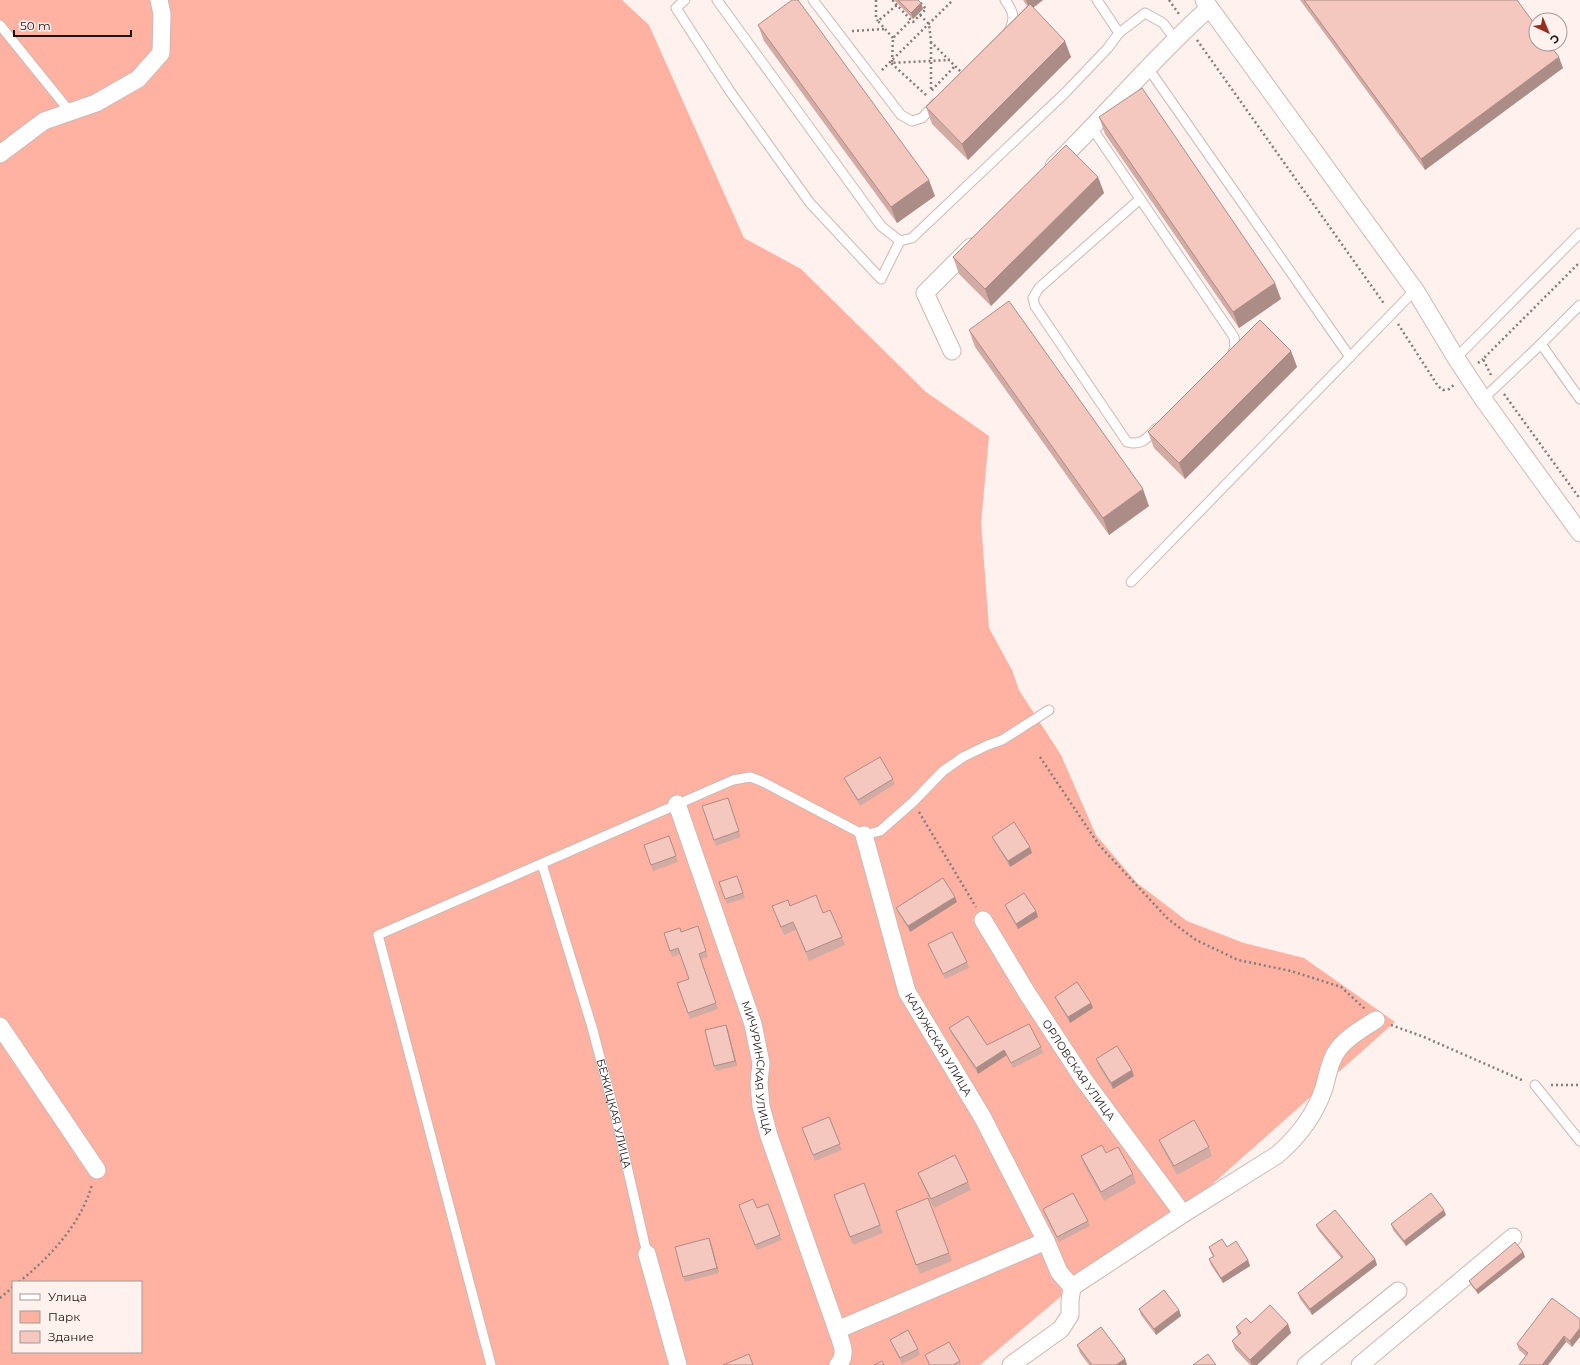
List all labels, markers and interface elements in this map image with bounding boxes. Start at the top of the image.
scale bar [14,12,131,38]
north arrow [1528,12,1568,52]
text: 50 m [20,18,51,33]
text: С [1547,31,1563,47]
street label: КАЛУЖСКАЯ УЛИЦА [902,990,976,1099]
street label: МИЧУРИНСКАЯ УЛИЦА [738,999,776,1137]
street label: ОРЛОВСКАЯ УЛИЦА [1039,1017,1119,1124]
street label: БЕЖИЦКАЯ УЛИЦА [594,1057,635,1171]
legend [12,1281,142,1353]
text: Улица [48,1289,87,1304]
text: Парк [48,1309,80,1324]
text: Здание [48,1329,94,1344]

